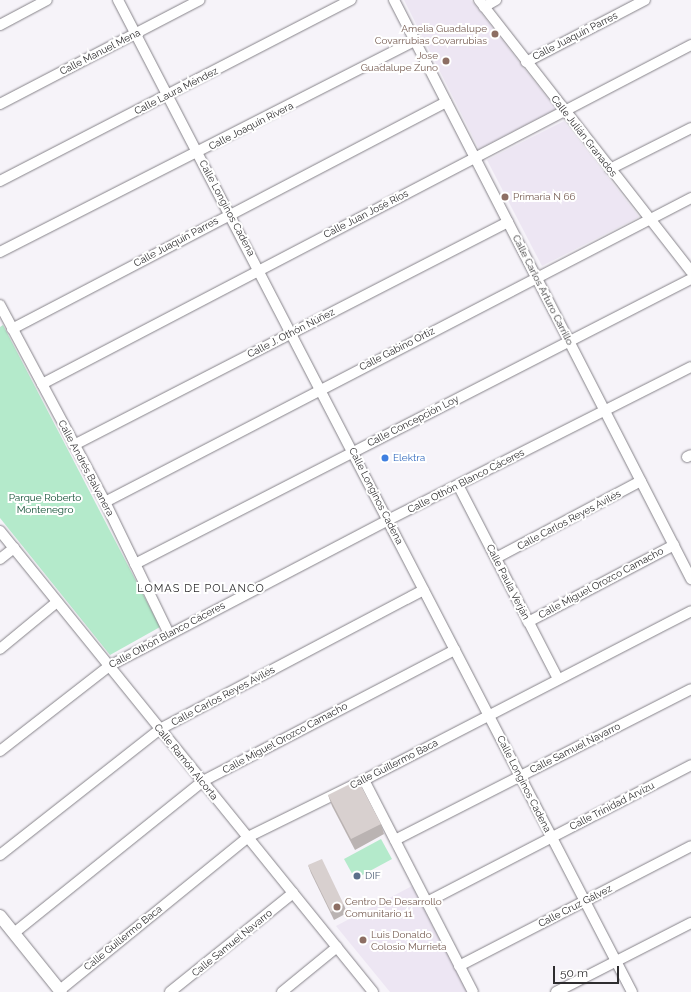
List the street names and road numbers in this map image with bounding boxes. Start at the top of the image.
street label: Calle Juaquín Parres [530,9,620,63]
street label: Calle Manuel Mena [58,26,142,78]
street label: Calle Laura Méndez [132,65,220,117]
street label: Calle Julián Granados [548,93,620,179]
street label: Calle Joaquín Rivera [207,99,295,153]
street label: Calle Longinos Cadena [197,158,257,258]
street label: Calle Juan José Ríos [321,187,411,241]
street label: Calle Juaquín Parres [132,215,220,269]
street label: Calle Carlos Arturo Carrillo [510,233,576,347]
street label: Calle J. Othón Núñez [245,306,337,360]
street label: Calle Gabino Ortiz [357,325,437,373]
street label: Calle Concepción Loy [365,393,461,449]
street label: Calle Andrés Balvanera [55,418,117,518]
street label: Calle Longinos Cadena [346,446,406,546]
street label: Calle Othón Blanco Cáceres [406,446,526,516]
street label: Calle Carlos Reyes Avilés [515,487,623,553]
street label: Calle Paula Verján [484,542,532,622]
street label: Calle Miguel Orozco Camacho [536,545,666,621]
street label: Calle Othón Blanco Cáceres [107,599,227,671]
street label: Calle Carlos Reyes Avilés [169,663,277,729]
street label: Calle Miguel Orozco Camacho [220,700,350,776]
street label: Calle Samuel Navarro [528,720,622,776]
street label: Calle Ramón Alcorta [152,721,220,803]
street label: Calle Longinos Cadena [494,734,554,834]
street label: Calle Guillermo Baca [348,737,440,791]
street label: Calle Trinidad Arvizu [567,779,657,833]
street label: Calle Cruz Gálvez [536,882,614,930]
street label: Calle Guillermo Baca [82,903,164,973]
street label: Calle Samuel Navarro [189,907,275,979]

